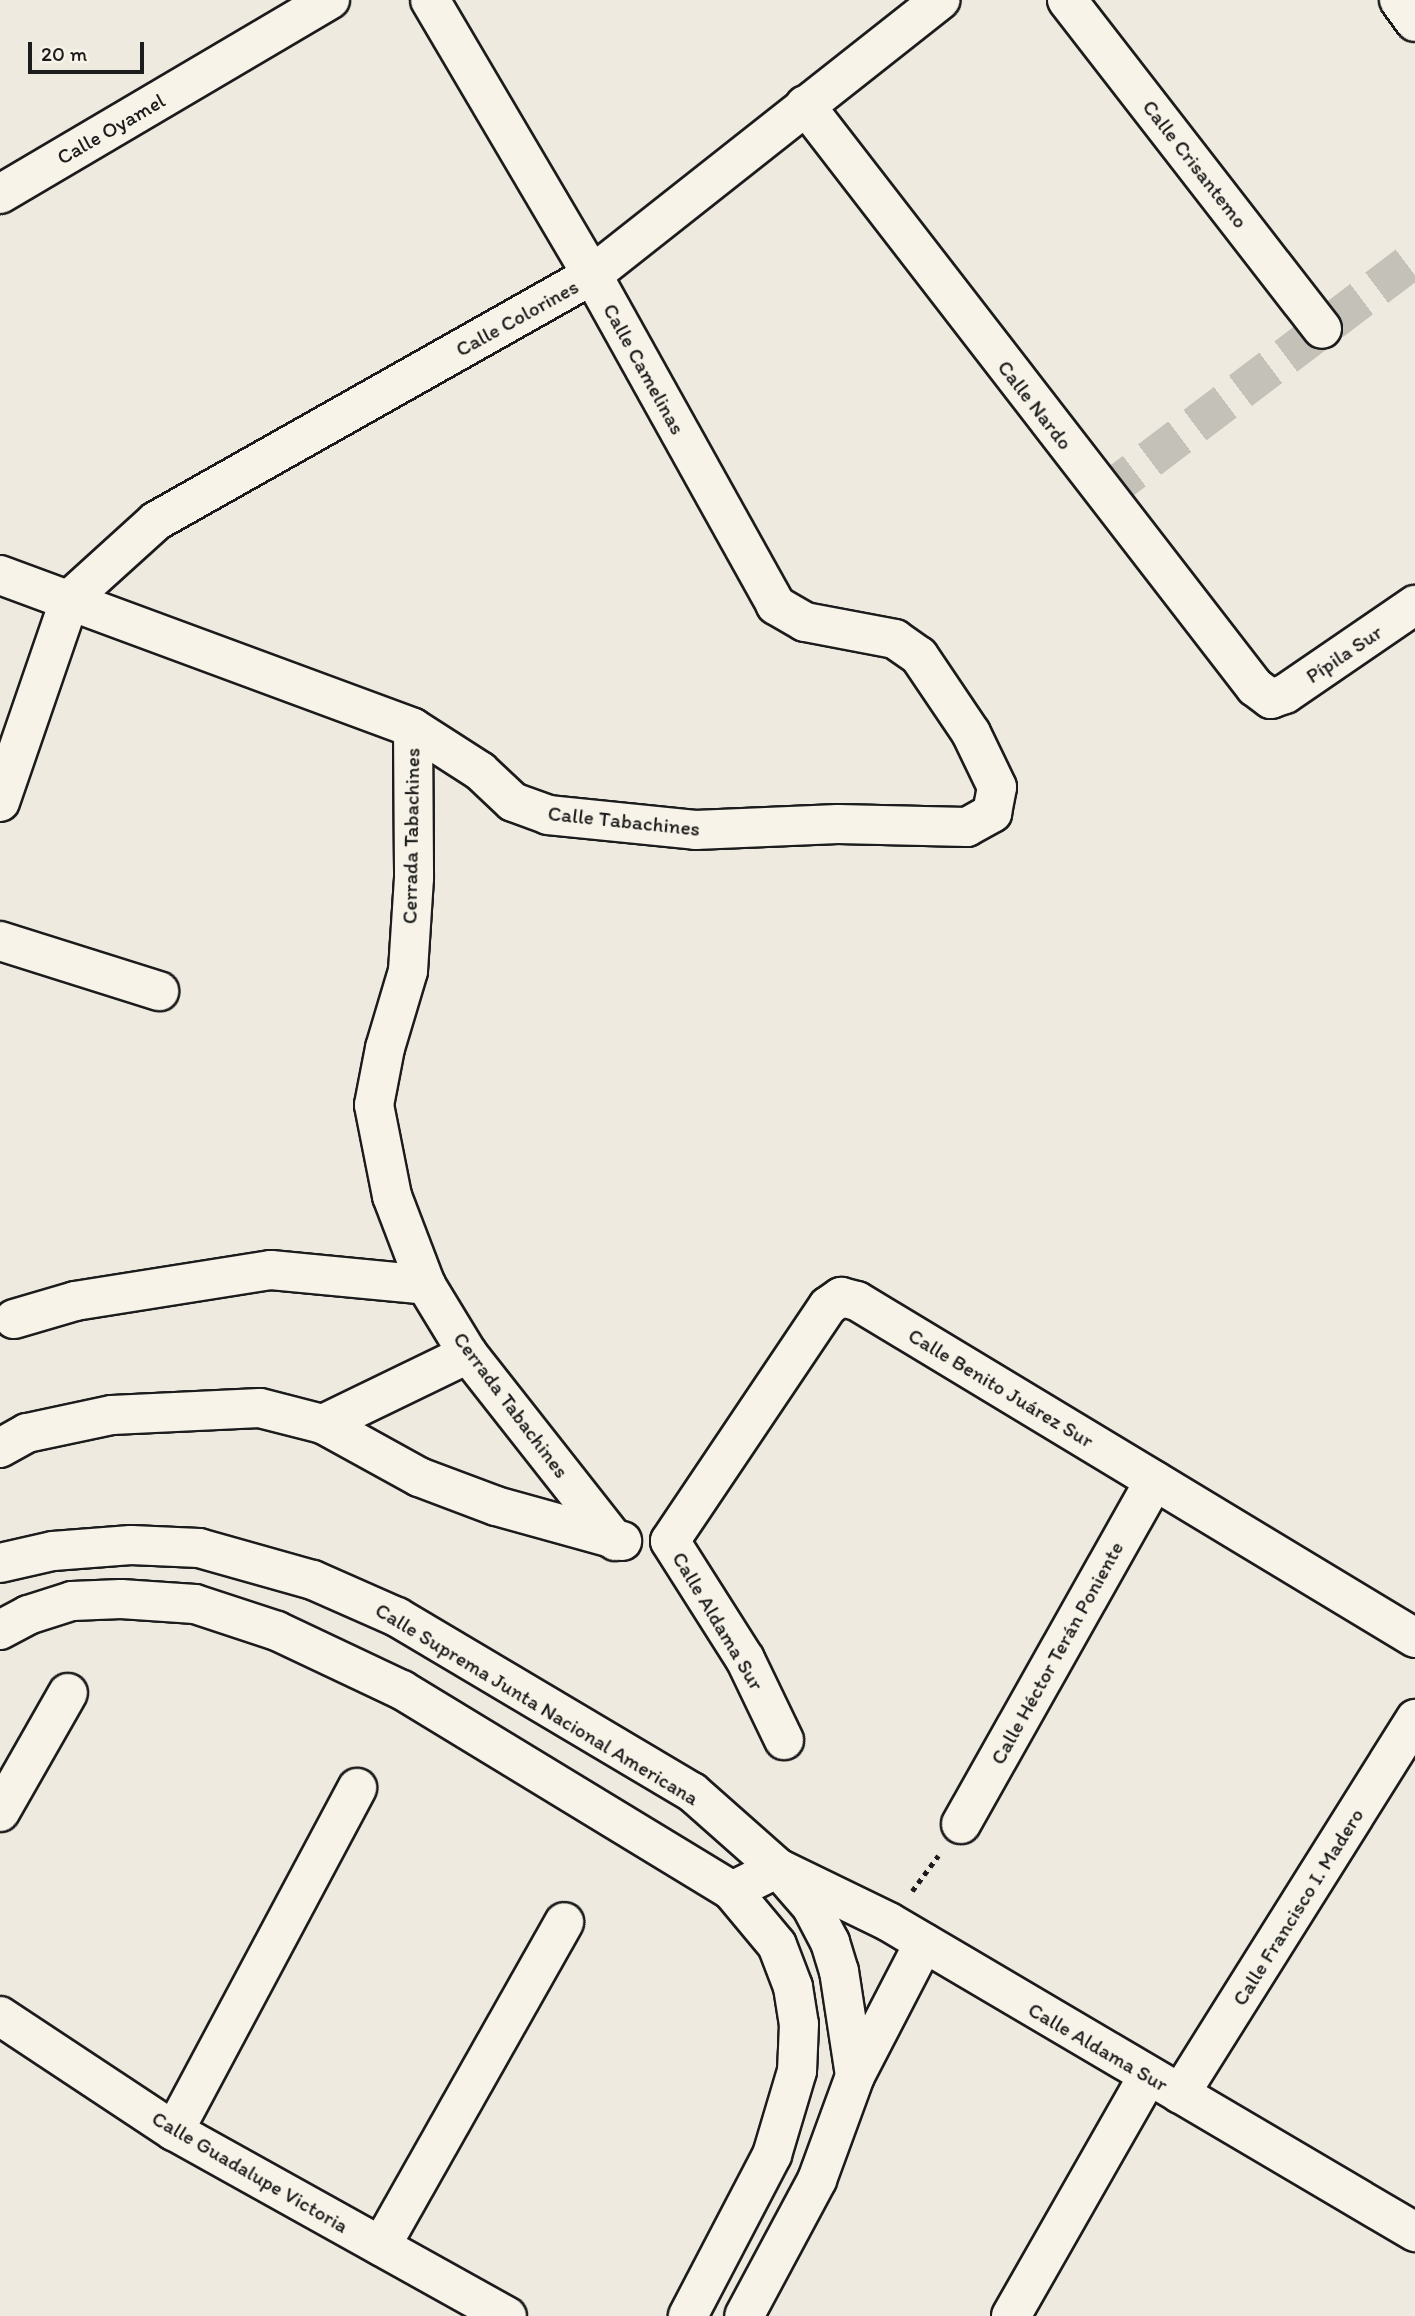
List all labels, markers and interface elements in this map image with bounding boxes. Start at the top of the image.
scale bar [32,28,147,72]
text: 20 m [41,41,87,66]
street label: Calle Oyamel [53,88,169,170]
street label: Calle Crisantemo [1137,95,1253,233]
street label: Calle Colorines [451,274,583,362]
street label: Calle Camelinas [597,299,691,439]
street label: Calle Nardo [992,355,1078,455]
street label: Pípila Sur [1301,619,1387,689]
street label: Cerrada Tabachines [397,748,425,924]
street label: Calle Tabachines [548,801,700,841]
street label: Calle Benito Juárez Sur [904,1323,1098,1453]
street label: Cerrada Tabachines [448,1327,574,1483]
street label: Calle Héctor Terán Poniente [985,1537,1129,1769]
street label: Calle Aldama Sur [667,1547,769,1695]
street label: Calle Suprema Junta Nacional Americana [370,1597,704,1811]
street label: Calle Francisco I. Madero [1227,1804,1369,2010]
street label: Calle Aldama Sur [1024,1997,1172,2097]
street label: Calle Guadalupe Victoria [147,2105,353,2239]

